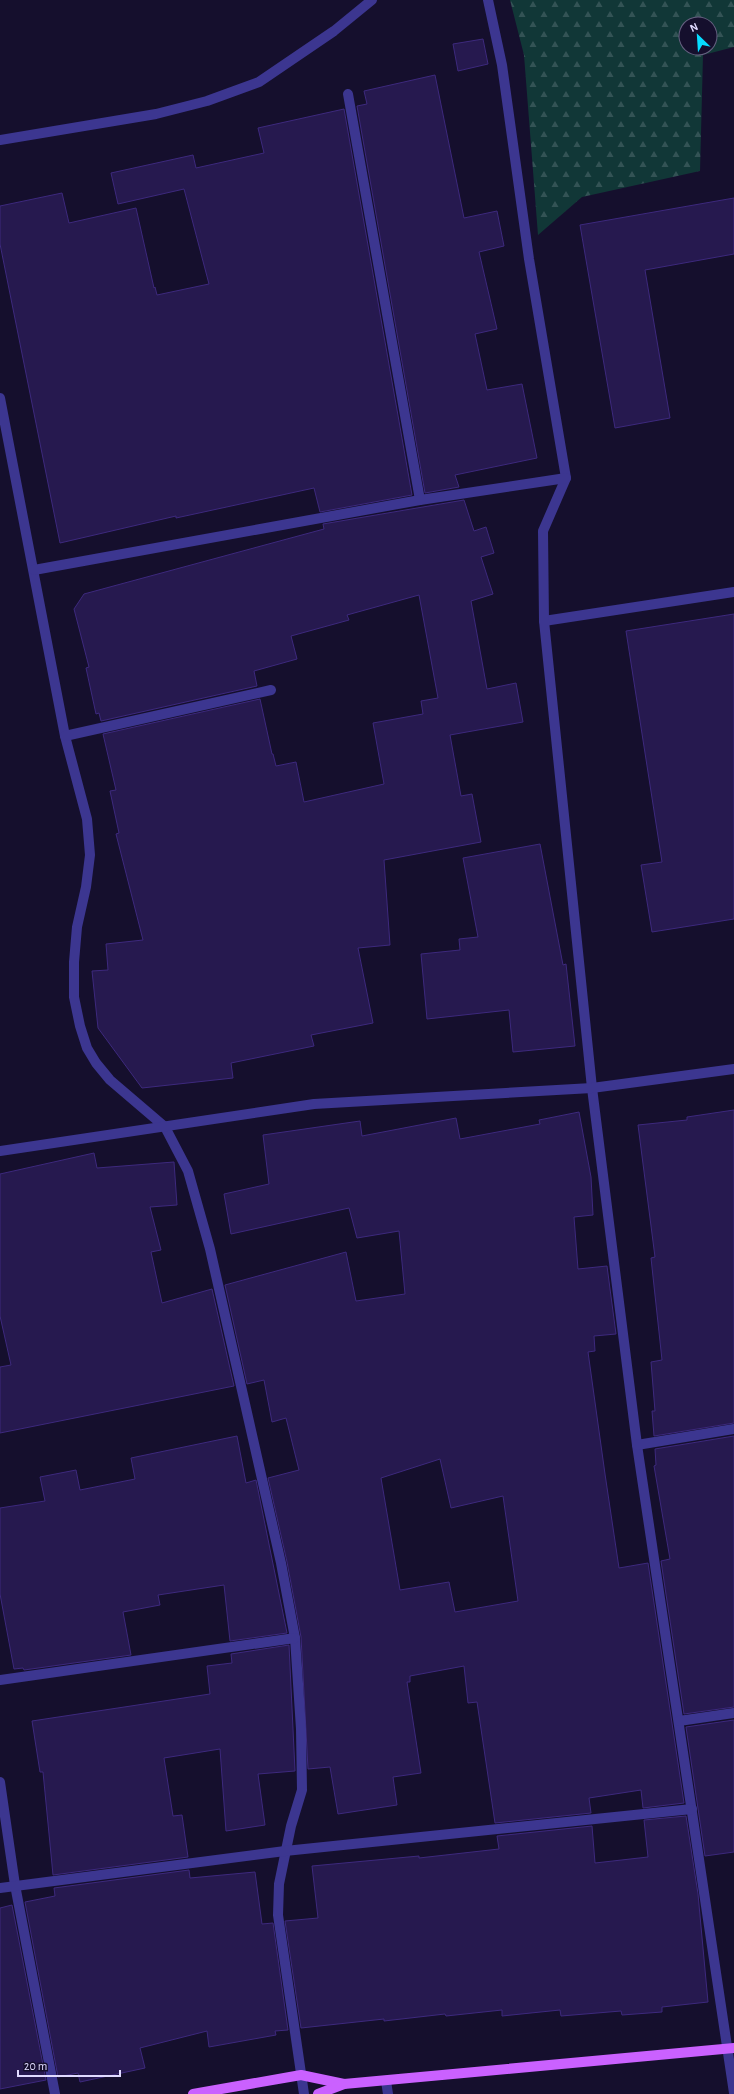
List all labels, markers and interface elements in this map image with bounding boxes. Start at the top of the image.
north arrow [678,16,718,56]
text: N [688,21,700,34]
scale bar [18,2052,120,2078]
text: 20 m [24,2060,47,2072]

